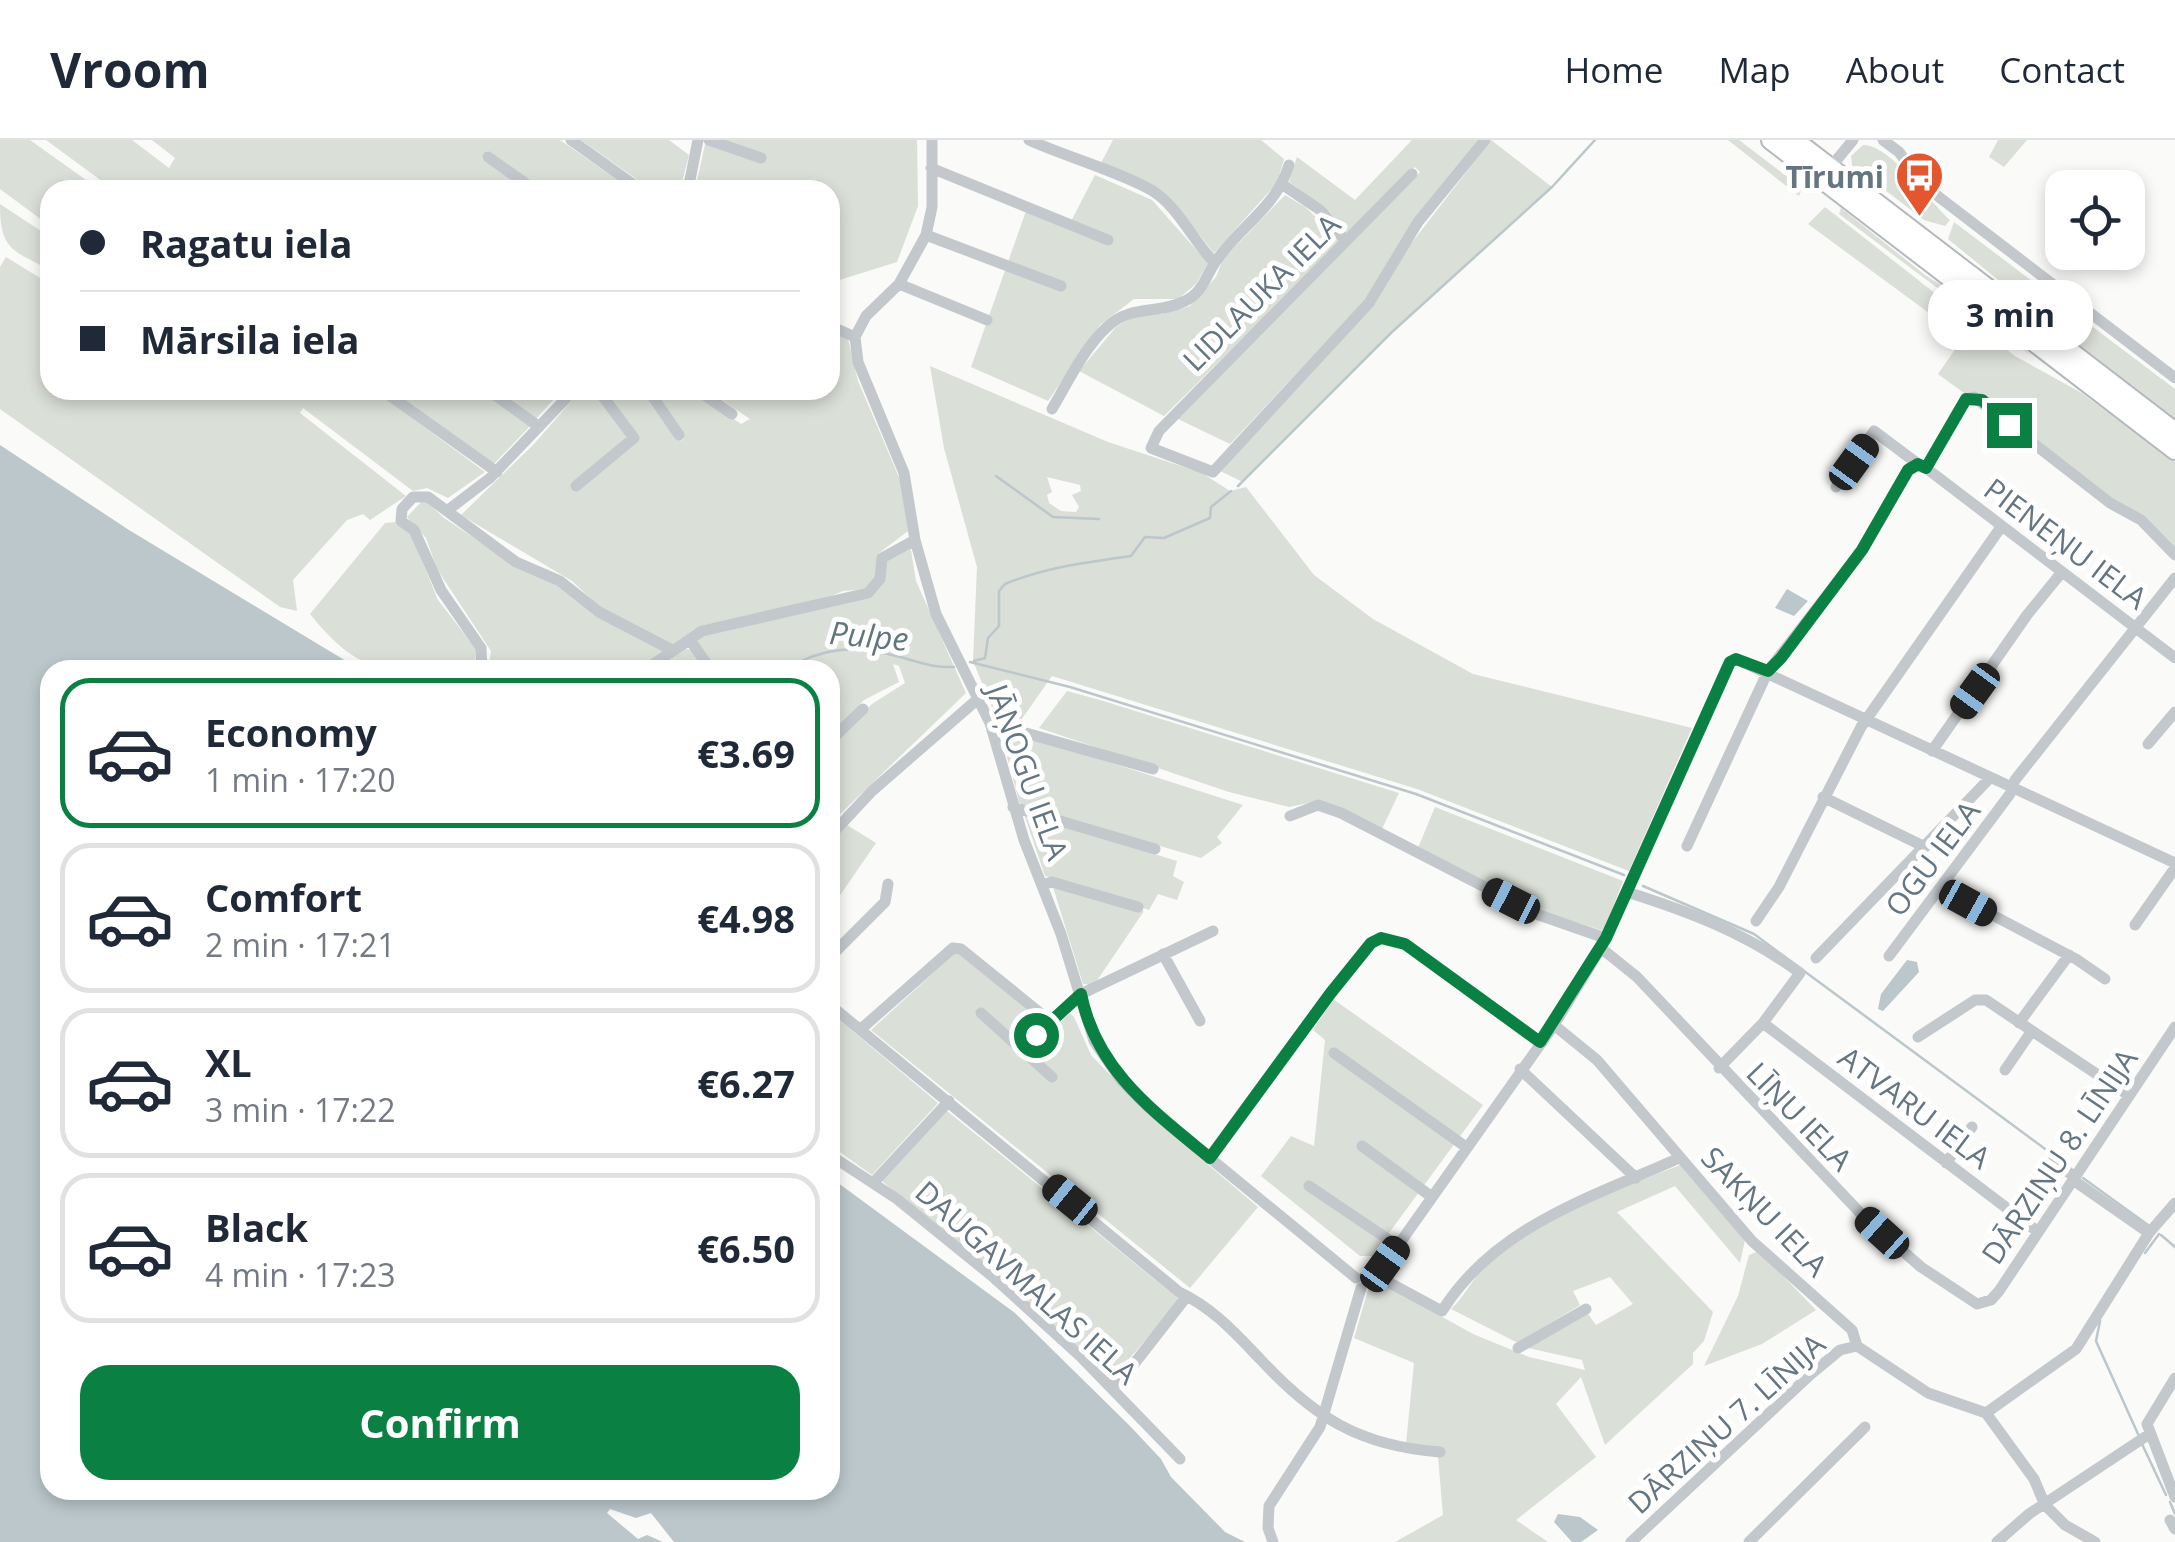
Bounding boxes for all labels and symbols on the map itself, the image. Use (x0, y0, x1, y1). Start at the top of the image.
bus stop icon: Tīrumi (1893, 150, 1945, 218)
place label: Tīrumi (1786, 156, 1884, 197)
street label: LIDLAUKA IELA (1173, 204, 1349, 380)
callout: 3 min (1926, 280, 2092, 350)
route end (1987, 403, 2032, 448)
car (1824, 429, 1884, 495)
street label: PIENEŅU IELA (1976, 468, 2156, 618)
water label: Pulpe (828, 610, 910, 660)
car (1945, 658, 2005, 724)
street label: JĀŅOGU IELA (976, 676, 1079, 866)
street label: OGU IELA (1875, 792, 1989, 924)
car (1477, 874, 1545, 928)
car (1934, 875, 2002, 931)
route start (1014, 1013, 1059, 1058)
street label: ATVARU IELA (1831, 1036, 1999, 1178)
street label: DĀRZIŅU 8. LĪNIJA (1972, 1040, 2146, 1272)
street label: LĪŅU IELA (1738, 1053, 1862, 1179)
street label: SAKŅU IELA (1693, 1137, 1837, 1285)
car (1037, 1169, 1103, 1231)
street label: DAUGAVMALAS IELA (907, 1171, 1147, 1393)
car (1850, 1202, 1914, 1264)
car (1355, 1231, 1415, 1297)
street label: DĀRZIŅU 7. LĪNIJA (1619, 1323, 1833, 1523)

